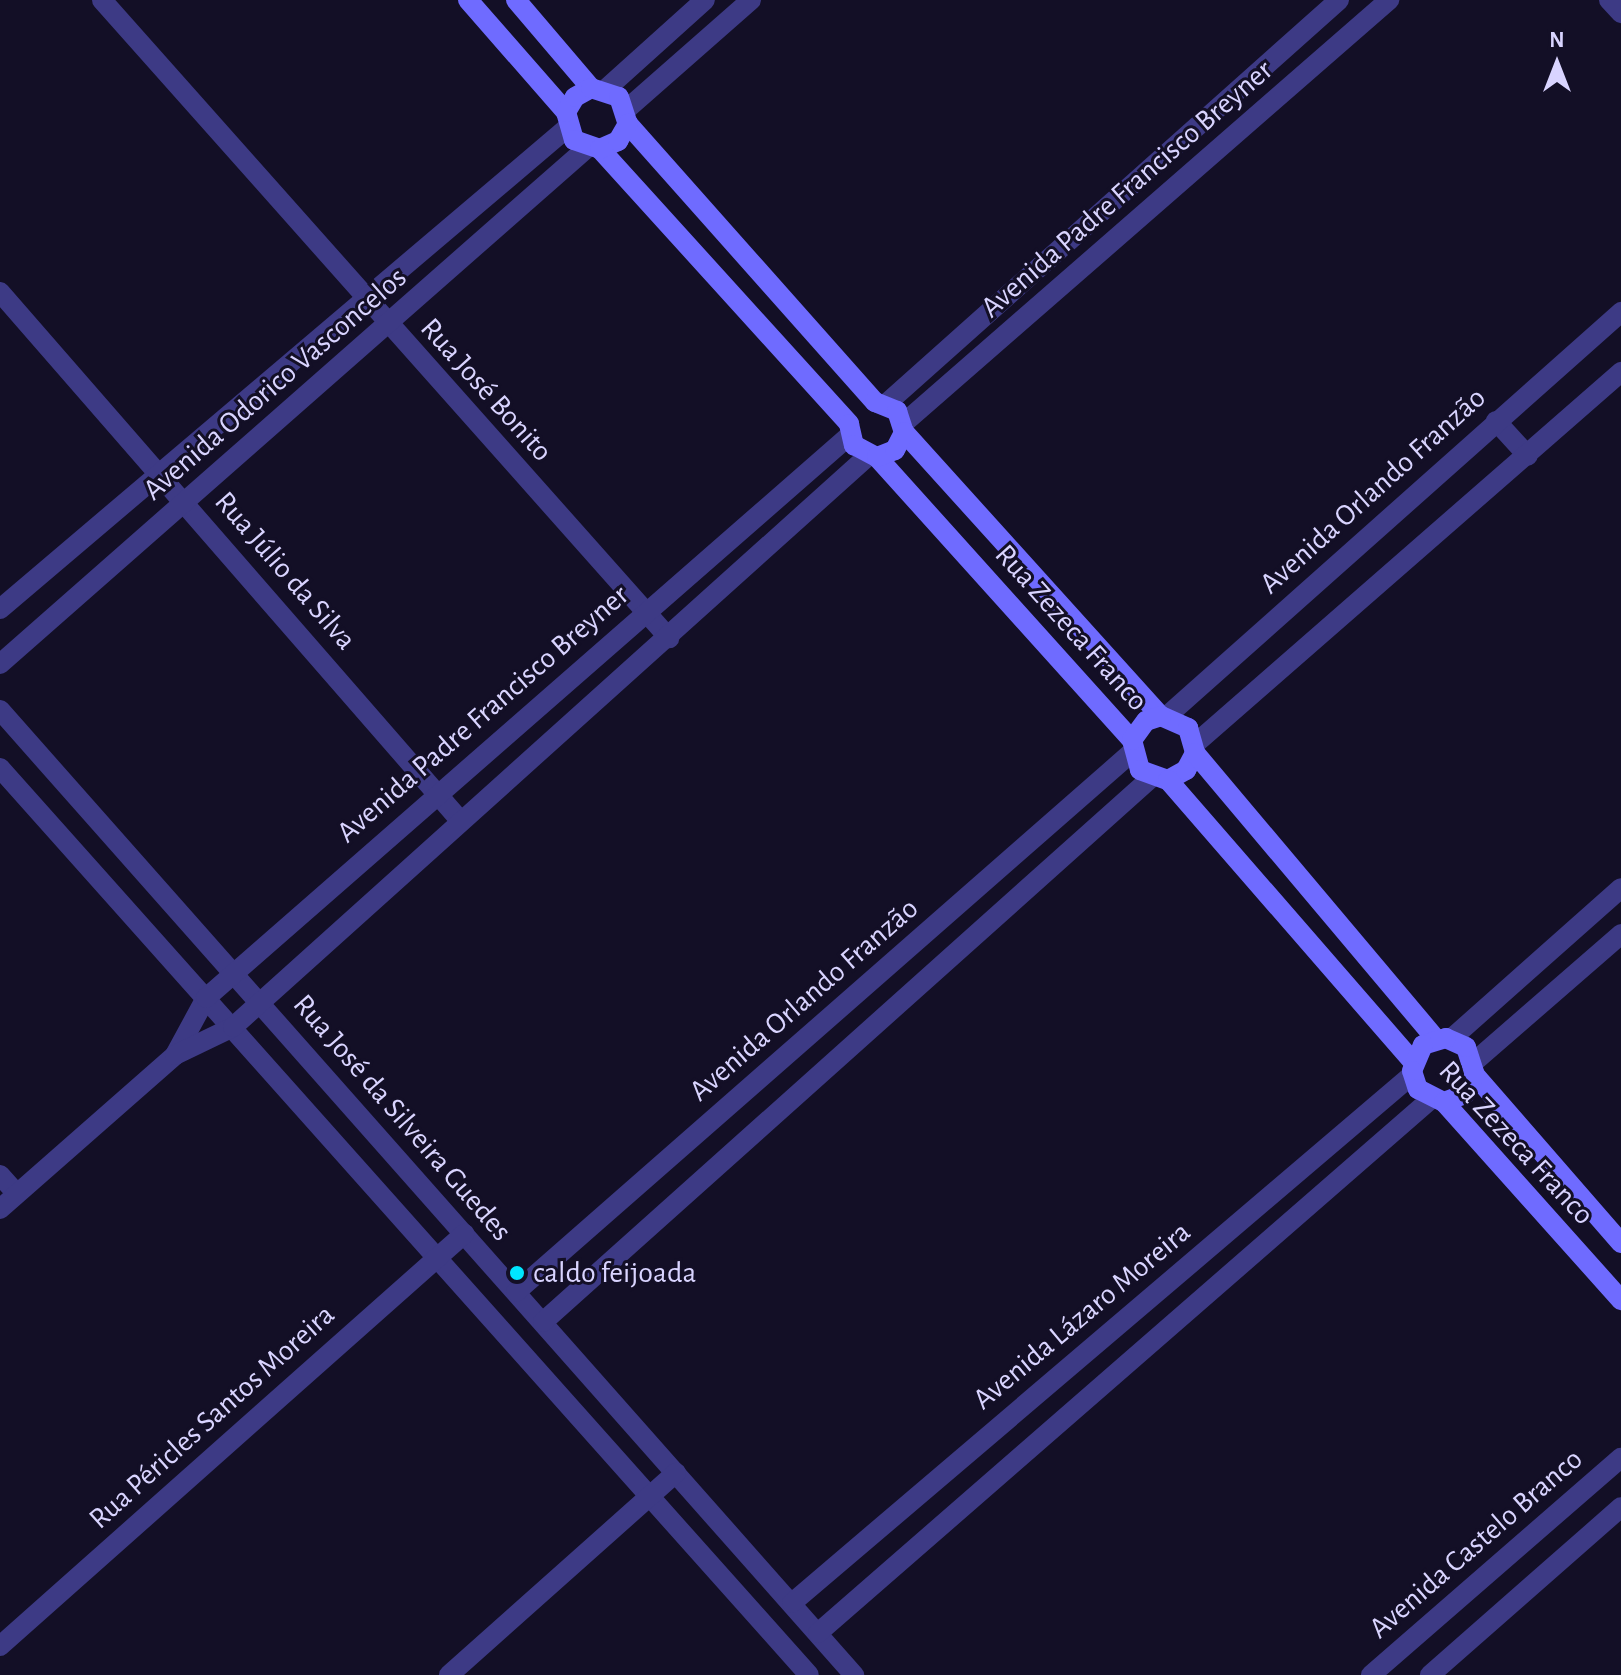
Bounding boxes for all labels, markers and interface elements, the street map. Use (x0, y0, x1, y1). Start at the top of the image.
north arrow (1517, 24, 1597, 104)
text: N (1549, 29, 1565, 51)
street label: Avenida Padre Francisco Breyner (974, 52, 1280, 326)
street label: Avenida Odorico Vasconcelos (136, 260, 414, 508)
street label: Rua José Bonito (412, 311, 560, 469)
street label: Avenida Orlando Franzão (1253, 380, 1493, 602)
street label: Rua Júlio da Silva (206, 484, 364, 658)
street label: Rua Zezeca Franco (987, 537, 1155, 719)
street label: Avenida Padre Francisco Breyner (330, 577, 636, 851)
street label: Avenida Orlando Franzão (682, 891, 926, 1109)
street label: Rua José da Silveira Guedes (285, 987, 519, 1249)
street label: Rua Zezeca Franco (1431, 1053, 1601, 1233)
street label: Avenida Lázaro Moreira (966, 1214, 1198, 1418)
place label: caldo feijoada (533, 1255, 696, 1291)
marker: caldo feijoada (508, 1264, 526, 1282)
street label: Rua Péricles Santos Moreira (82, 1297, 342, 1537)
street label: Avenida Castelo Branco (1362, 1441, 1590, 1647)

